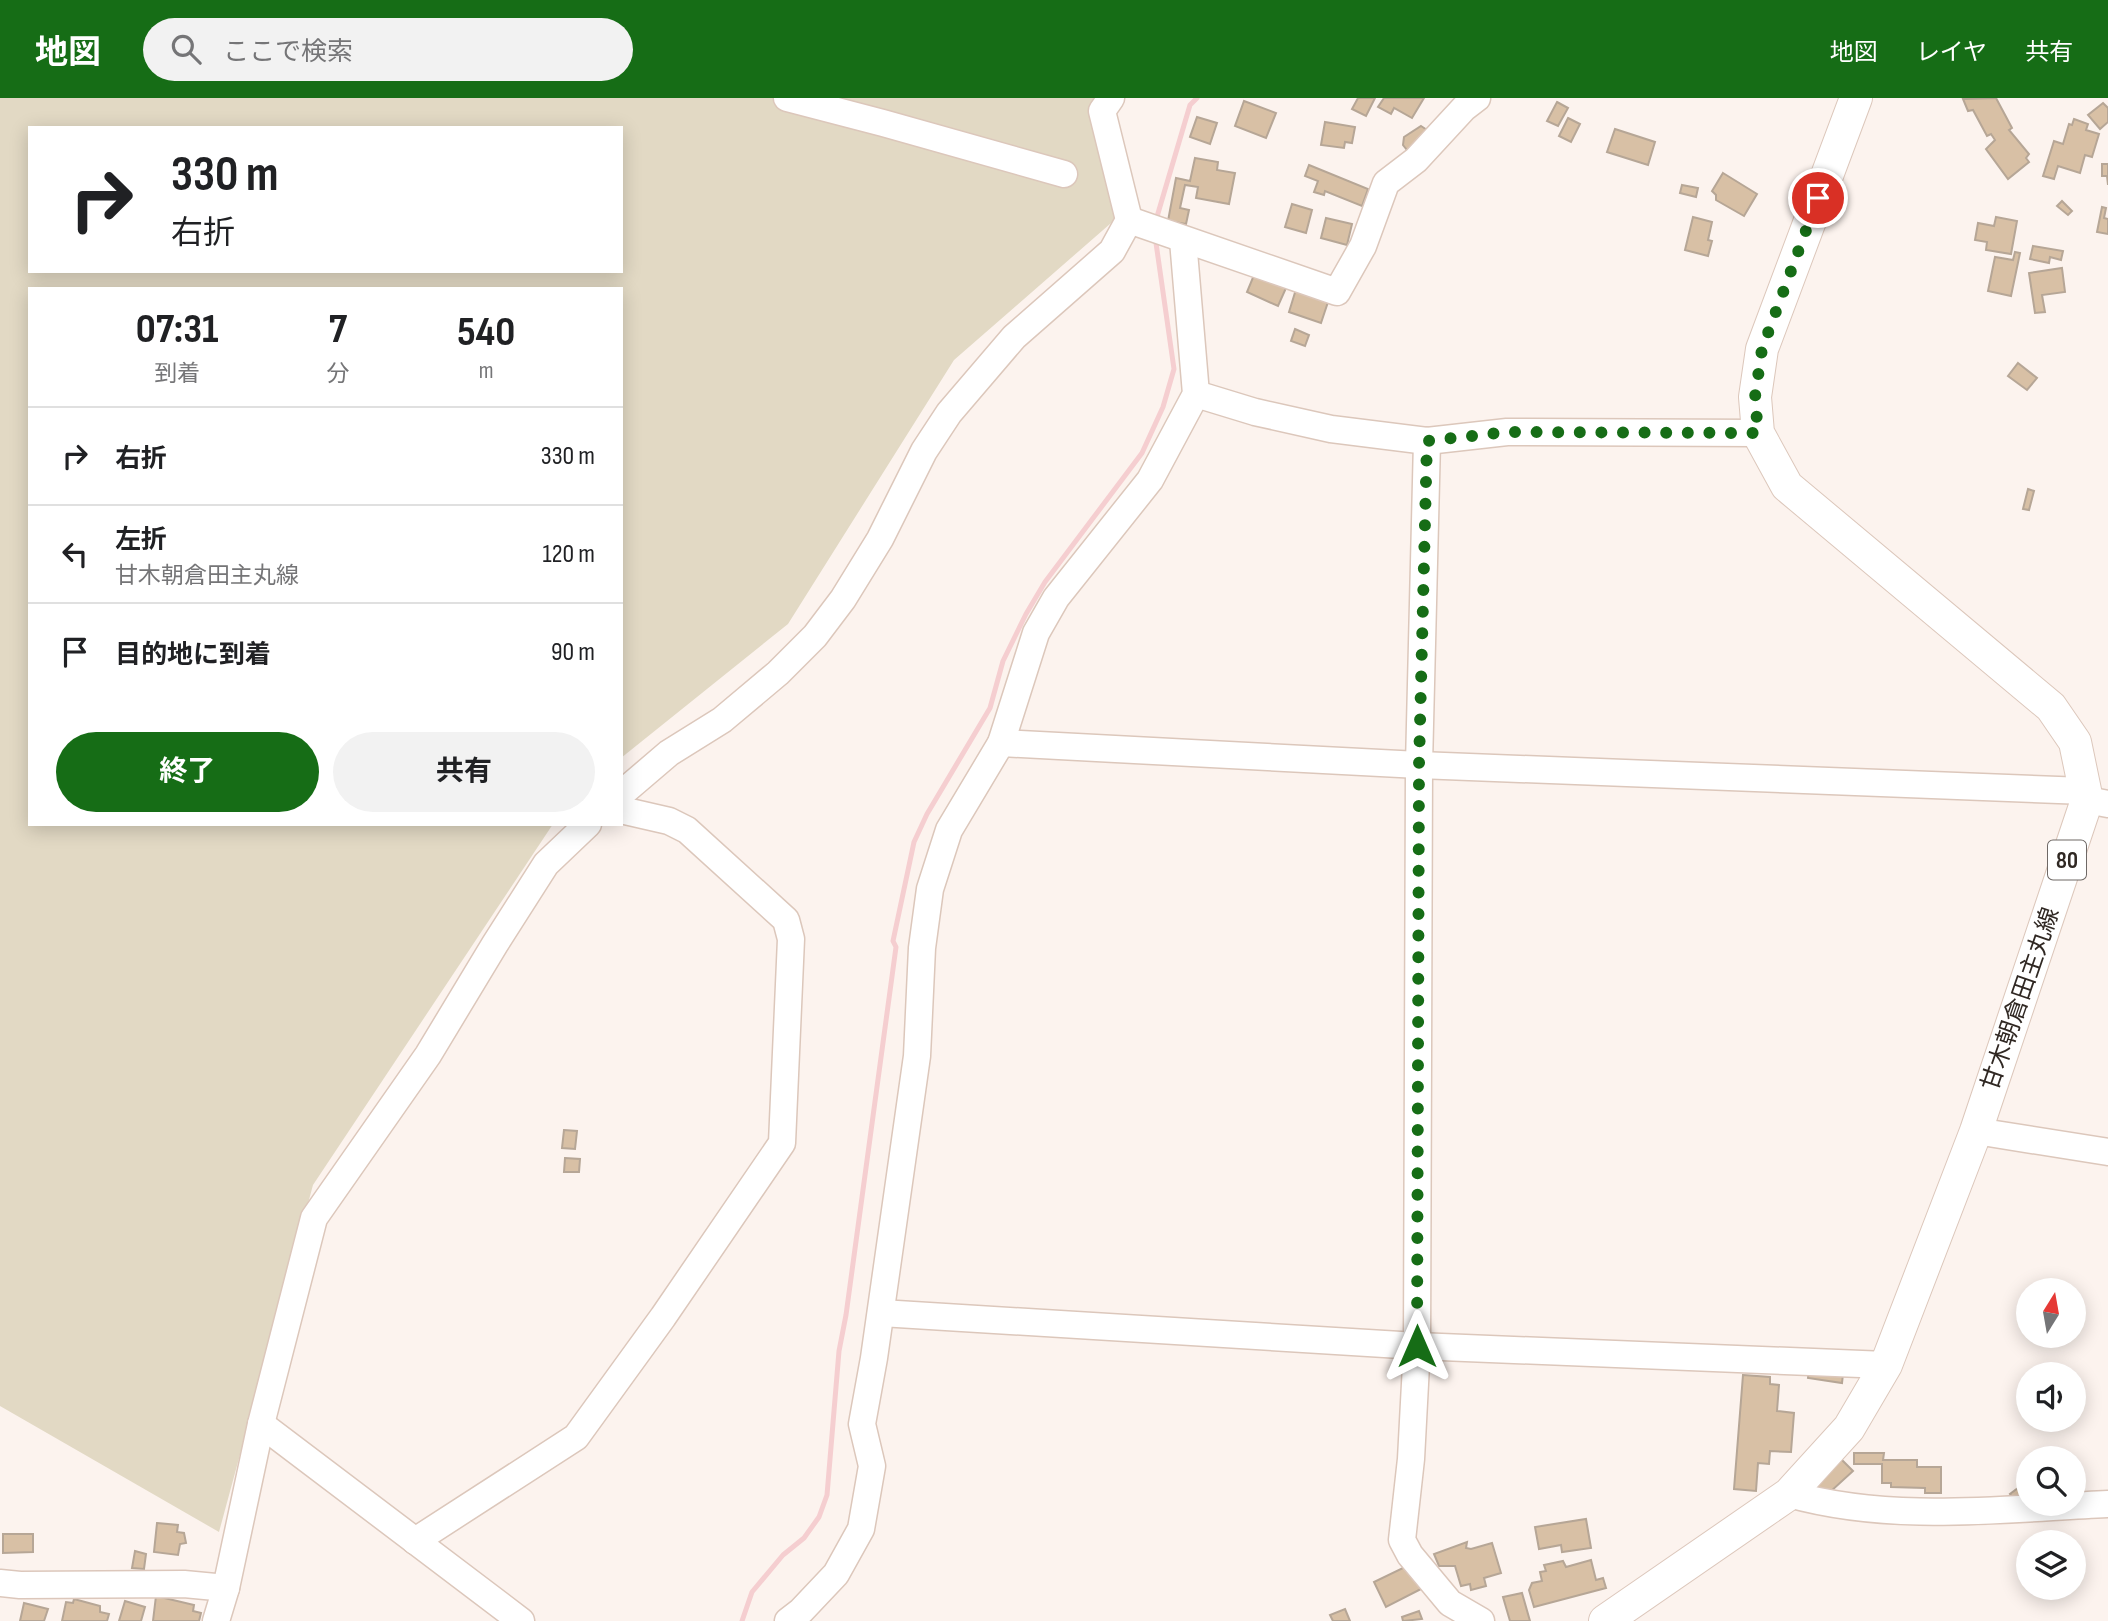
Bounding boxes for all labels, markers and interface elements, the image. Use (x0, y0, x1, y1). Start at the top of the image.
search box (143, 18, 633, 81)
icon: search (167, 30, 205, 68)
text: 地図 (35, 33, 101, 73)
text: ここで検索 (223, 37, 353, 68)
text: 地図 (1830, 38, 1878, 67)
text: レイヤ (1916, 38, 1987, 67)
text: 共有 (2025, 38, 2073, 67)
text: 330 m (171, 146, 278, 205)
icon: right (56, 154, 147, 245)
pin (1788, 168, 1848, 228)
icon: arrive (1799, 179, 1837, 217)
text: 右折 (171, 214, 235, 253)
text: 07:31 (136, 304, 219, 355)
text: 7 (329, 304, 347, 355)
text: 540 (457, 307, 515, 358)
text: m (479, 357, 494, 385)
text: 到着 (154, 360, 200, 388)
text: 分 (326, 360, 349, 388)
icon: right (56, 437, 94, 475)
text: 330 m (541, 441, 595, 472)
text: 右折 (115, 444, 167, 475)
text: 左折 (115, 525, 167, 556)
icon: left (56, 535, 94, 573)
text: 120 m (542, 539, 595, 570)
text: 甘木朝倉田主丸線 (115, 562, 299, 590)
icon: arrive (56, 633, 94, 671)
text: 90 m (551, 637, 595, 668)
text: 目的地に到着 (115, 640, 271, 671)
button: 終了 (56, 732, 319, 812)
button: 共有 (333, 732, 595, 812)
road number: 80 (2048, 840, 2086, 880)
street label: 甘木朝倉田主丸線 (1976, 904, 2065, 1095)
north arrow (2016, 1278, 2086, 1348)
map controls (2016, 1278, 2086, 1600)
position arrow (1380, 1309, 1454, 1383)
button: sound (2016, 1362, 2086, 1432)
button: search (2016, 1446, 2086, 1516)
button: layers (2016, 1530, 2086, 1600)

